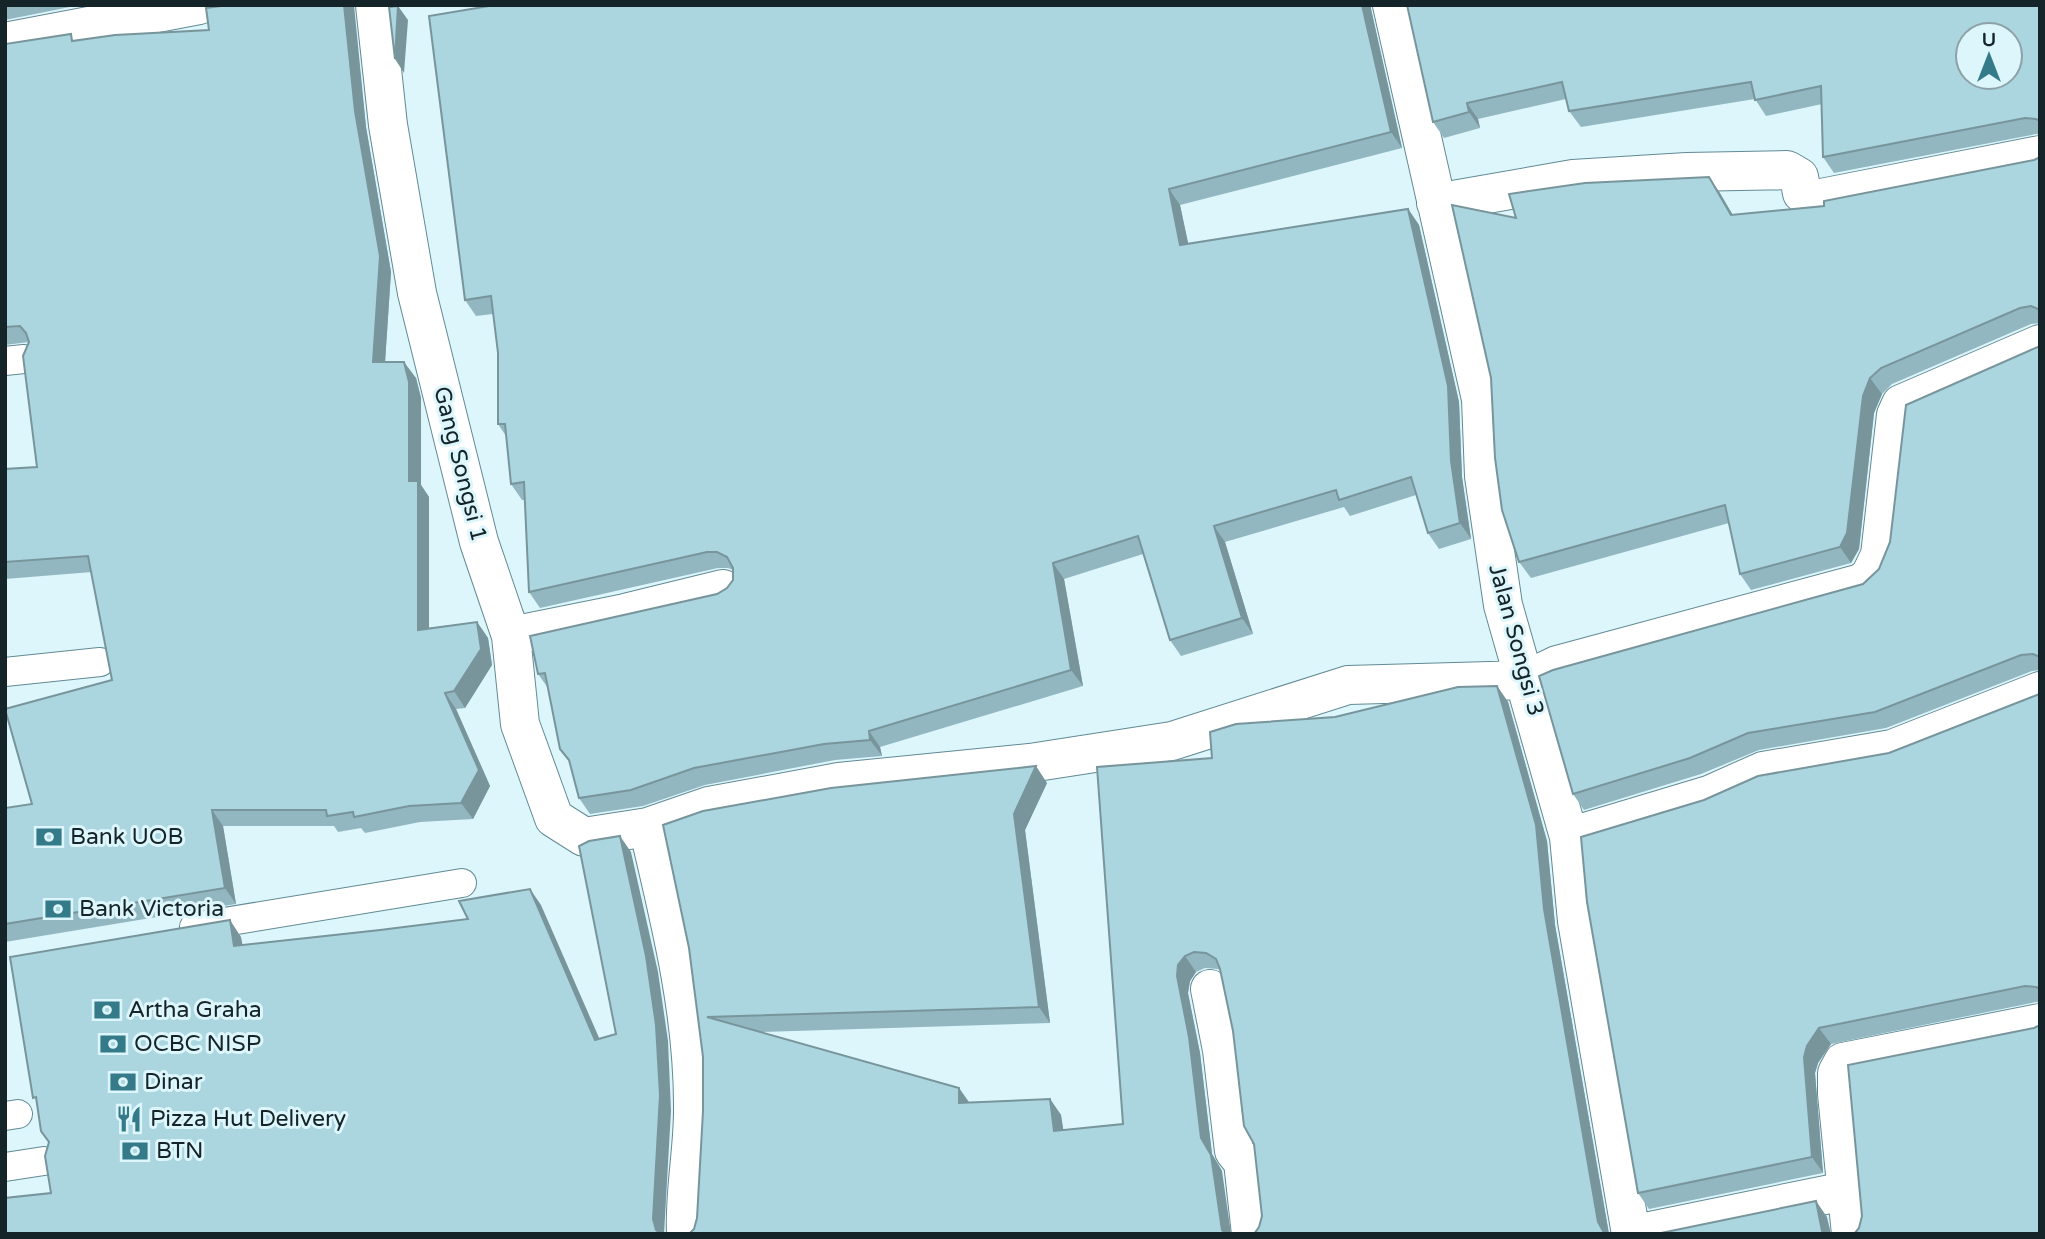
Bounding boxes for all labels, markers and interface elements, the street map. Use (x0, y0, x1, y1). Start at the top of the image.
north arrow (1954, 21, 2024, 91)
text: U (1982, 29, 1996, 51)
street label: Gang Songsi 1 (427, 384, 493, 544)
street label: Jalan Songsi 3 (1482, 561, 1550, 719)
bank icon: Bank UOB (34, 822, 64, 852)
place label: Bank UOB (70, 823, 183, 851)
bank icon: Bank Victoria (43, 894, 73, 924)
place label: Bank Victoria (79, 895, 224, 923)
bank icon: Artha Graha (92, 995, 122, 1025)
place label: Artha Graha (128, 996, 262, 1024)
bank icon: OCBC NISP (98, 1029, 128, 1059)
place label: OCBC NISP (134, 1030, 261, 1058)
bank icon: Dinar (108, 1067, 138, 1097)
place label: Dinar (144, 1068, 203, 1096)
restaurant icon: Pizza Hut Delivery (114, 1104, 144, 1134)
place label: Pizza Hut Delivery (150, 1105, 346, 1133)
bank icon: BTN (120, 1136, 150, 1166)
place label: BTN (156, 1137, 203, 1165)

